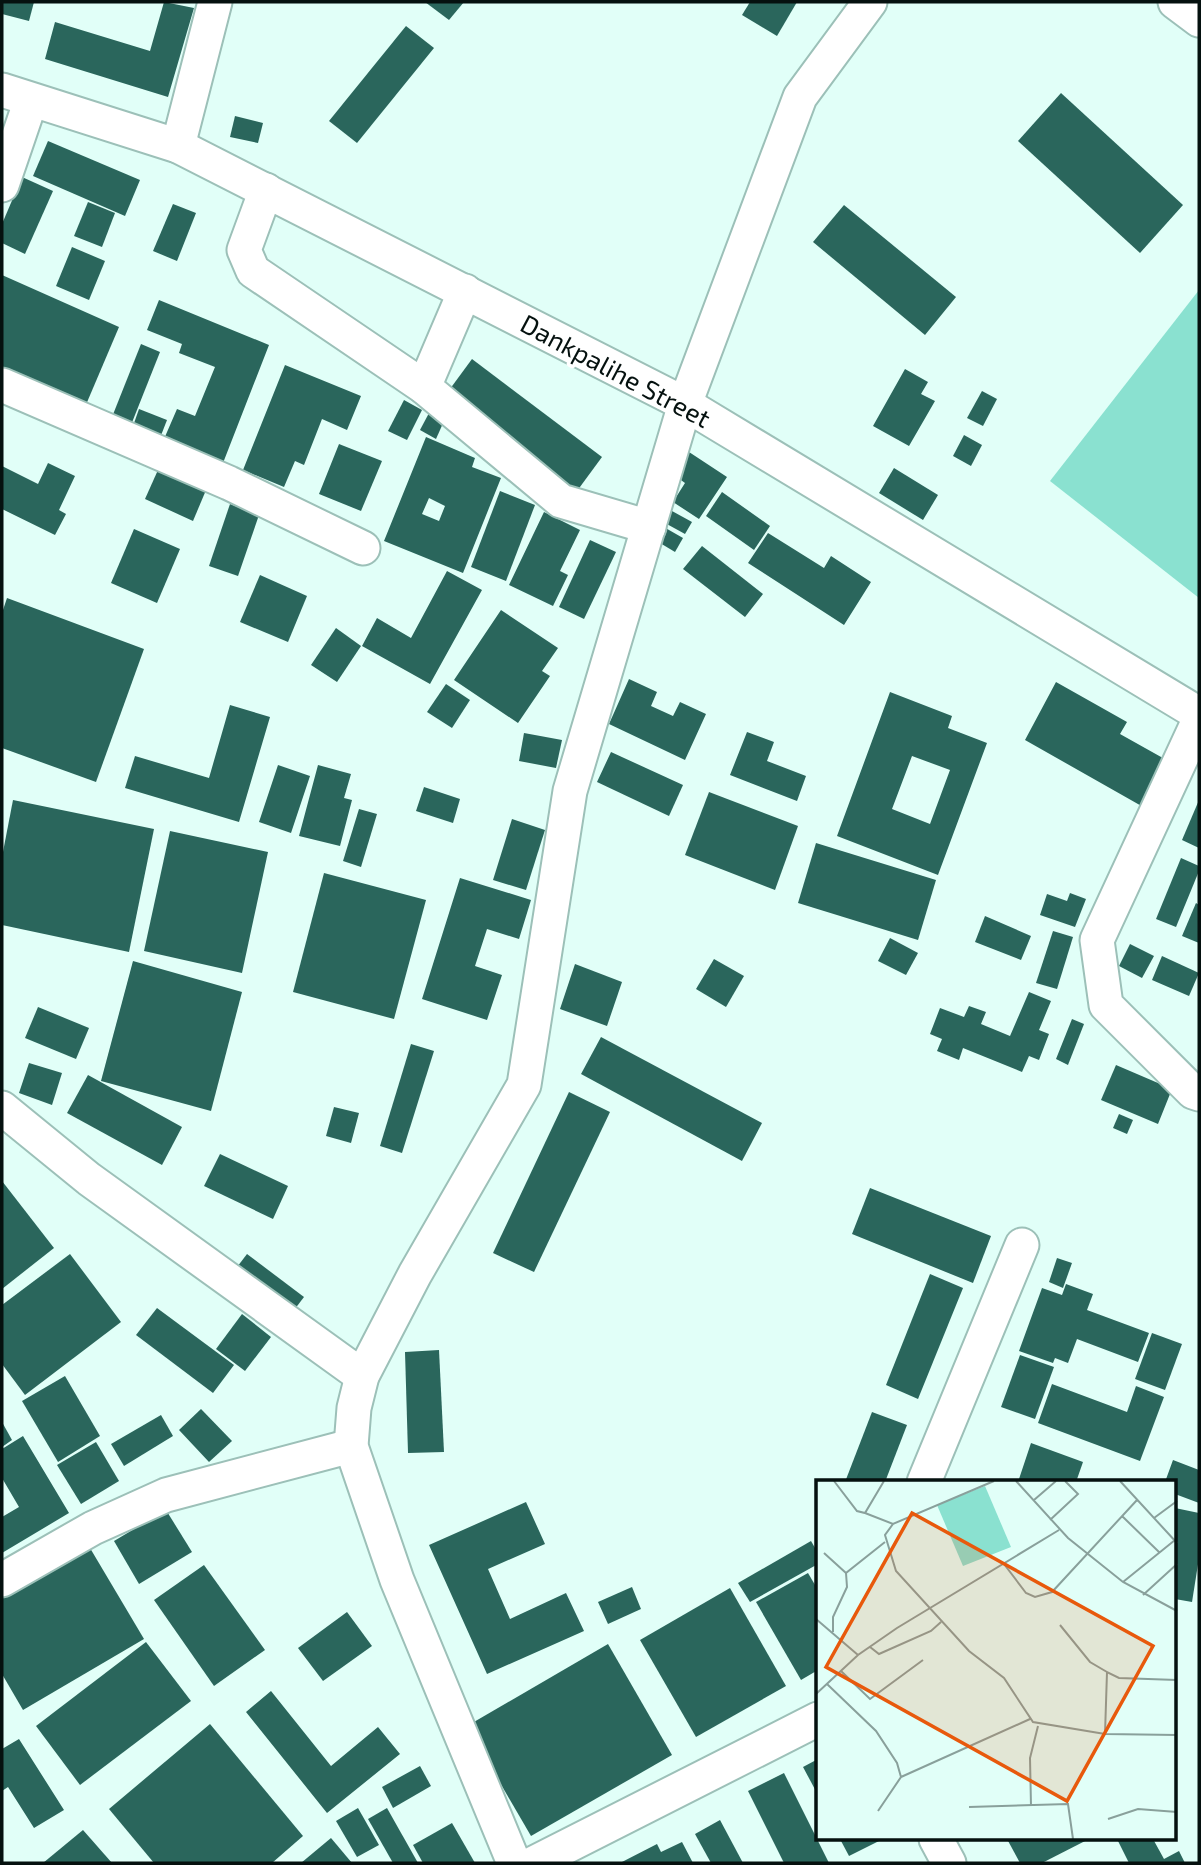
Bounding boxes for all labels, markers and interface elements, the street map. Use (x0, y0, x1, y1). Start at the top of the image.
street label: Dankpalihe Street (516, 307, 716, 433)
inset map (816, 1480, 1176, 1840)

